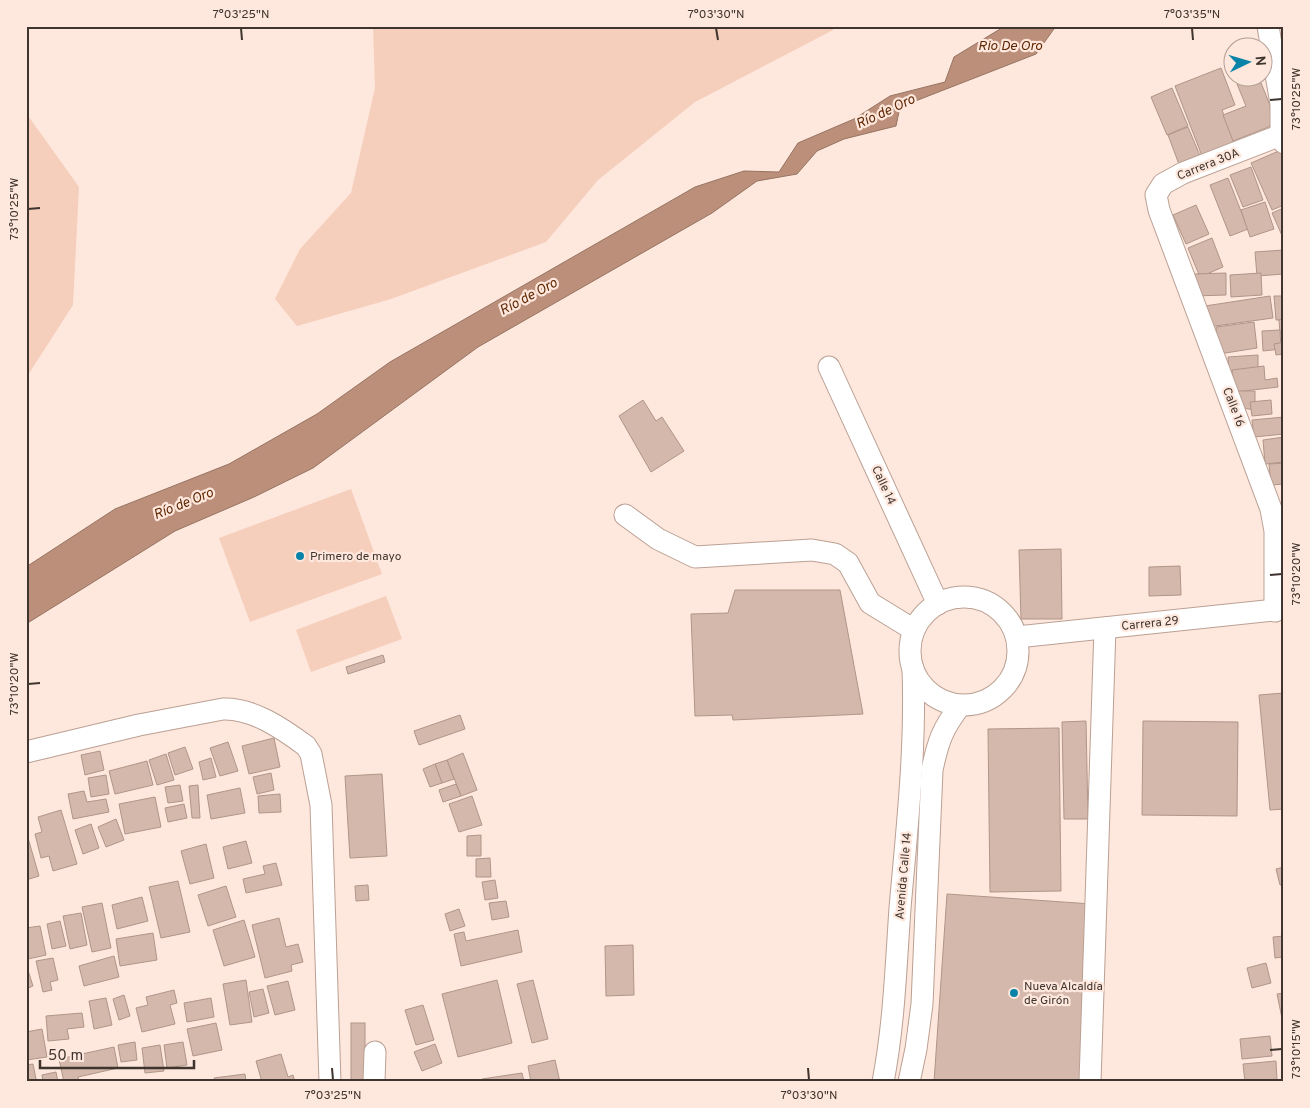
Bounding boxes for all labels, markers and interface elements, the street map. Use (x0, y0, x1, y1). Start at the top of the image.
text: 7°03'25"N (213, 7, 269, 23)
text: 7°03'30"N (688, 7, 744, 23)
text: 7°03'35"N (1164, 7, 1220, 23)
water label: Rio De Oro (978, 38, 1043, 55)
north arrow (1222, 38, 1272, 88)
text: N (1251, 55, 1268, 67)
text: 73°10'25"W (1289, 68, 1305, 130)
water label: Río de Oro (853, 91, 918, 133)
street label: Carrera 30A (1175, 145, 1242, 185)
text: 73°10'25"W (7, 178, 23, 240)
water label: Río de Oro (497, 275, 561, 320)
street label: Calle 16 (1218, 385, 1248, 429)
street label: Calle 14 (867, 463, 899, 508)
water label: Río de Oro (151, 484, 216, 524)
text: 73°10'20"W (1289, 543, 1305, 605)
place label: Primero de mayo (310, 549, 402, 565)
marker: Primero de mayo (294, 550, 306, 562)
street label: Carrera 29 (1120, 613, 1180, 635)
text: 73°10'20"W (7, 653, 23, 715)
street label: Avenida Calle 14 (892, 832, 916, 920)
place label: Nueva Alcaldía de Girón (1024, 979, 1103, 1009)
marker: Nueva Alcaldía de Girón (1008, 987, 1020, 999)
text: 73°10'15"W (1289, 1019, 1305, 1079)
scale bar (40, 1038, 194, 1070)
text: 50 m (48, 1047, 83, 1066)
text: 7°03'25"N (305, 1088, 361, 1104)
text: 7°03'30"N (781, 1088, 837, 1104)

